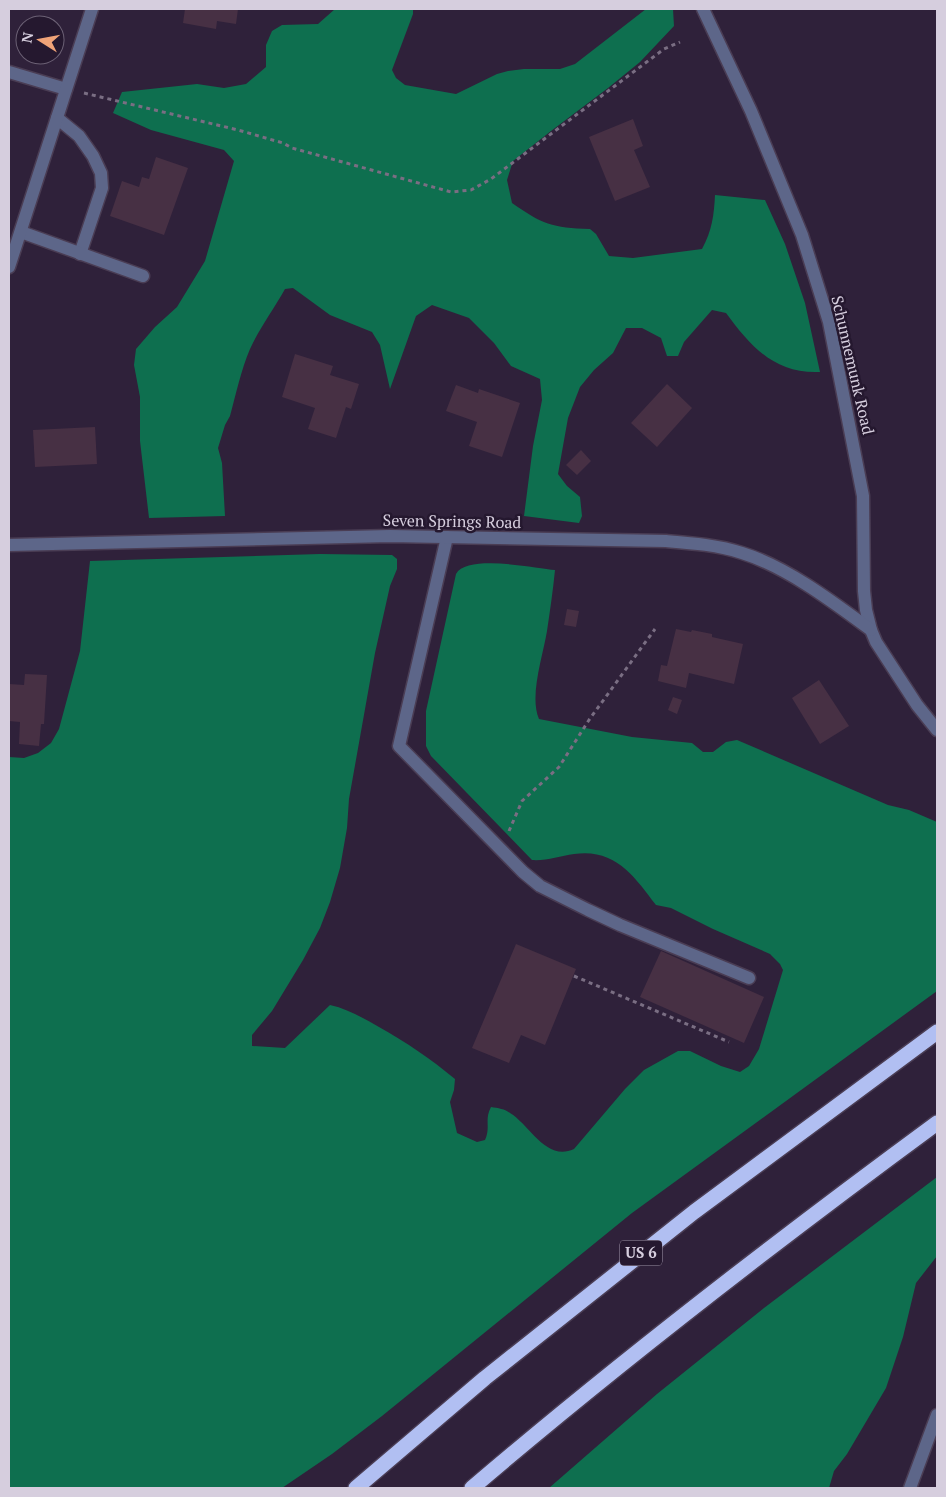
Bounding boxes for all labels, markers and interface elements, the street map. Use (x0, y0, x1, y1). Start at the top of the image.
north arrow (15, 15, 65, 65)
text: N (16, 30, 37, 44)
street label: Schunnemunk Road (826, 293, 880, 437)
street label: Seven Springs Road (383, 509, 522, 533)
road number: US 6 (620, 1240, 662, 1266)

